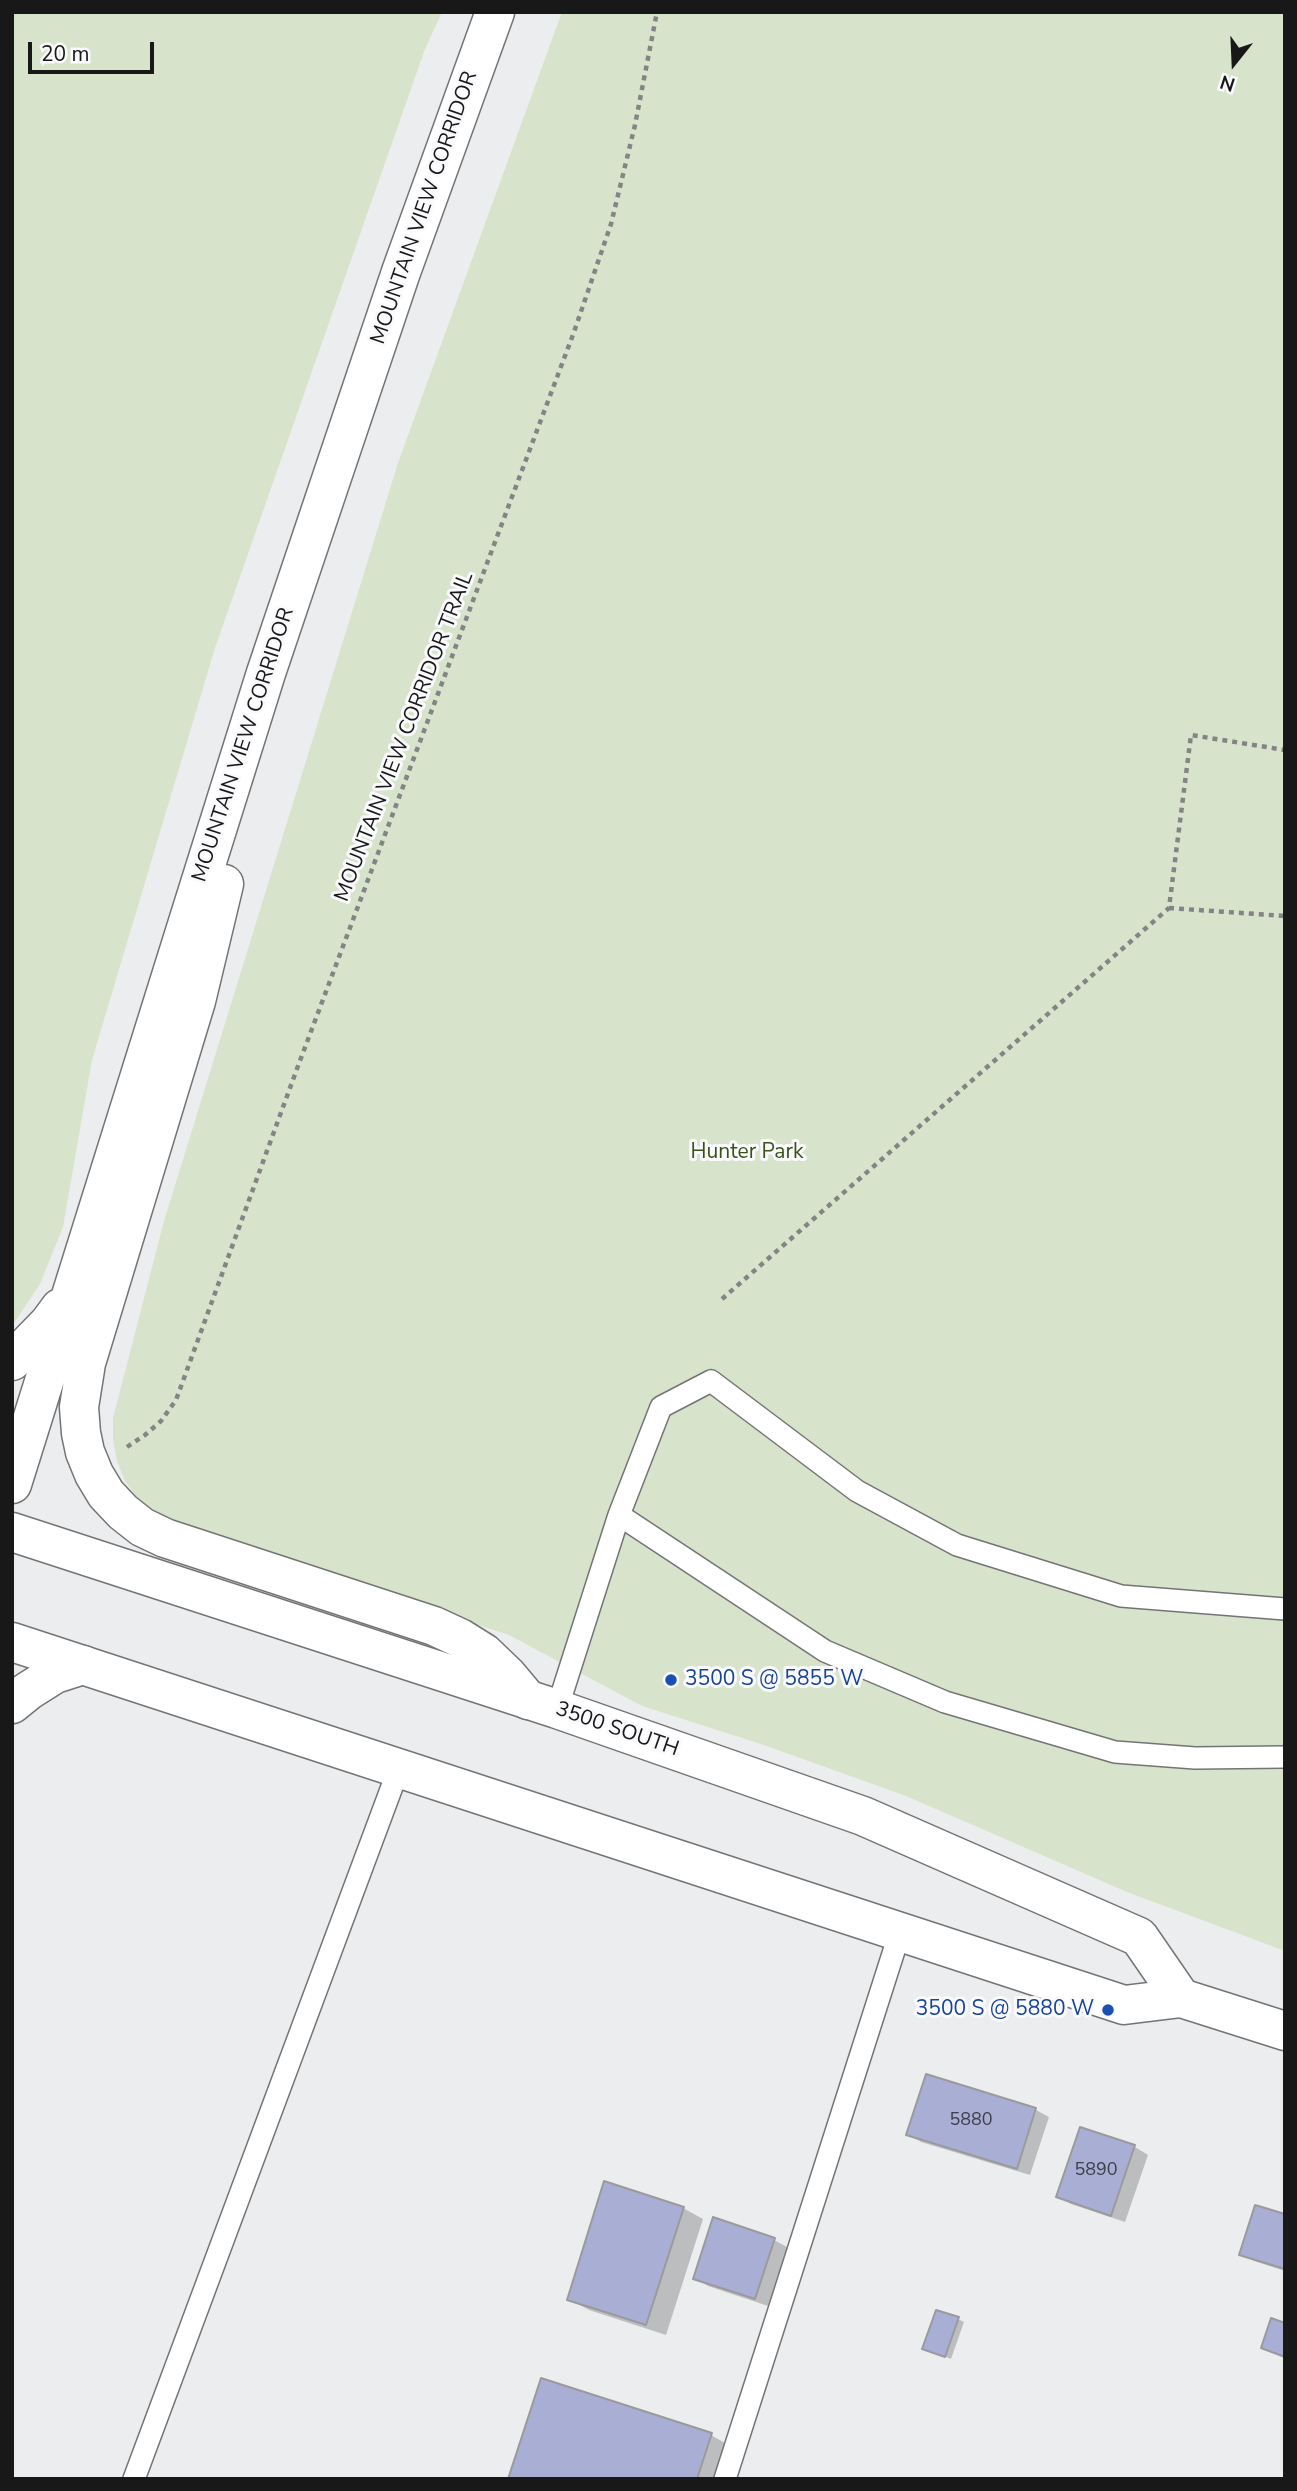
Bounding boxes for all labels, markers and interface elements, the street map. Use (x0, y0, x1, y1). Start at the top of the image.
scale bar (32, 28, 158, 72)
north arrow (1199, 28, 1269, 98)
text: 20 m (41, 40, 90, 68)
street label: MOUNTAIN VIEW CORRIDOR (366, 68, 484, 348)
text: N (1217, 68, 1238, 98)
street label: MOUNTAIN VIEW CORRIDOR TRAIL (330, 569, 480, 905)
street label: MOUNTAIN VIEW CORRIDOR (188, 605, 300, 885)
park label: Hunter Park (691, 1140, 803, 1166)
place label: 3500 S @ 5855 W (685, 1667, 863, 1693)
marker: 3500 S @ 5855 W (663, 1672, 679, 1688)
street label: 3500 SOUTH (552, 1697, 682, 1763)
place label: 3500 S @ 5880 W (916, 1997, 1094, 2023)
marker: 3500 S @ 5880 W (1100, 2002, 1116, 2018)
house number: 5880 (949, 2110, 993, 2132)
house number: 5890 (1074, 2160, 1118, 2182)

